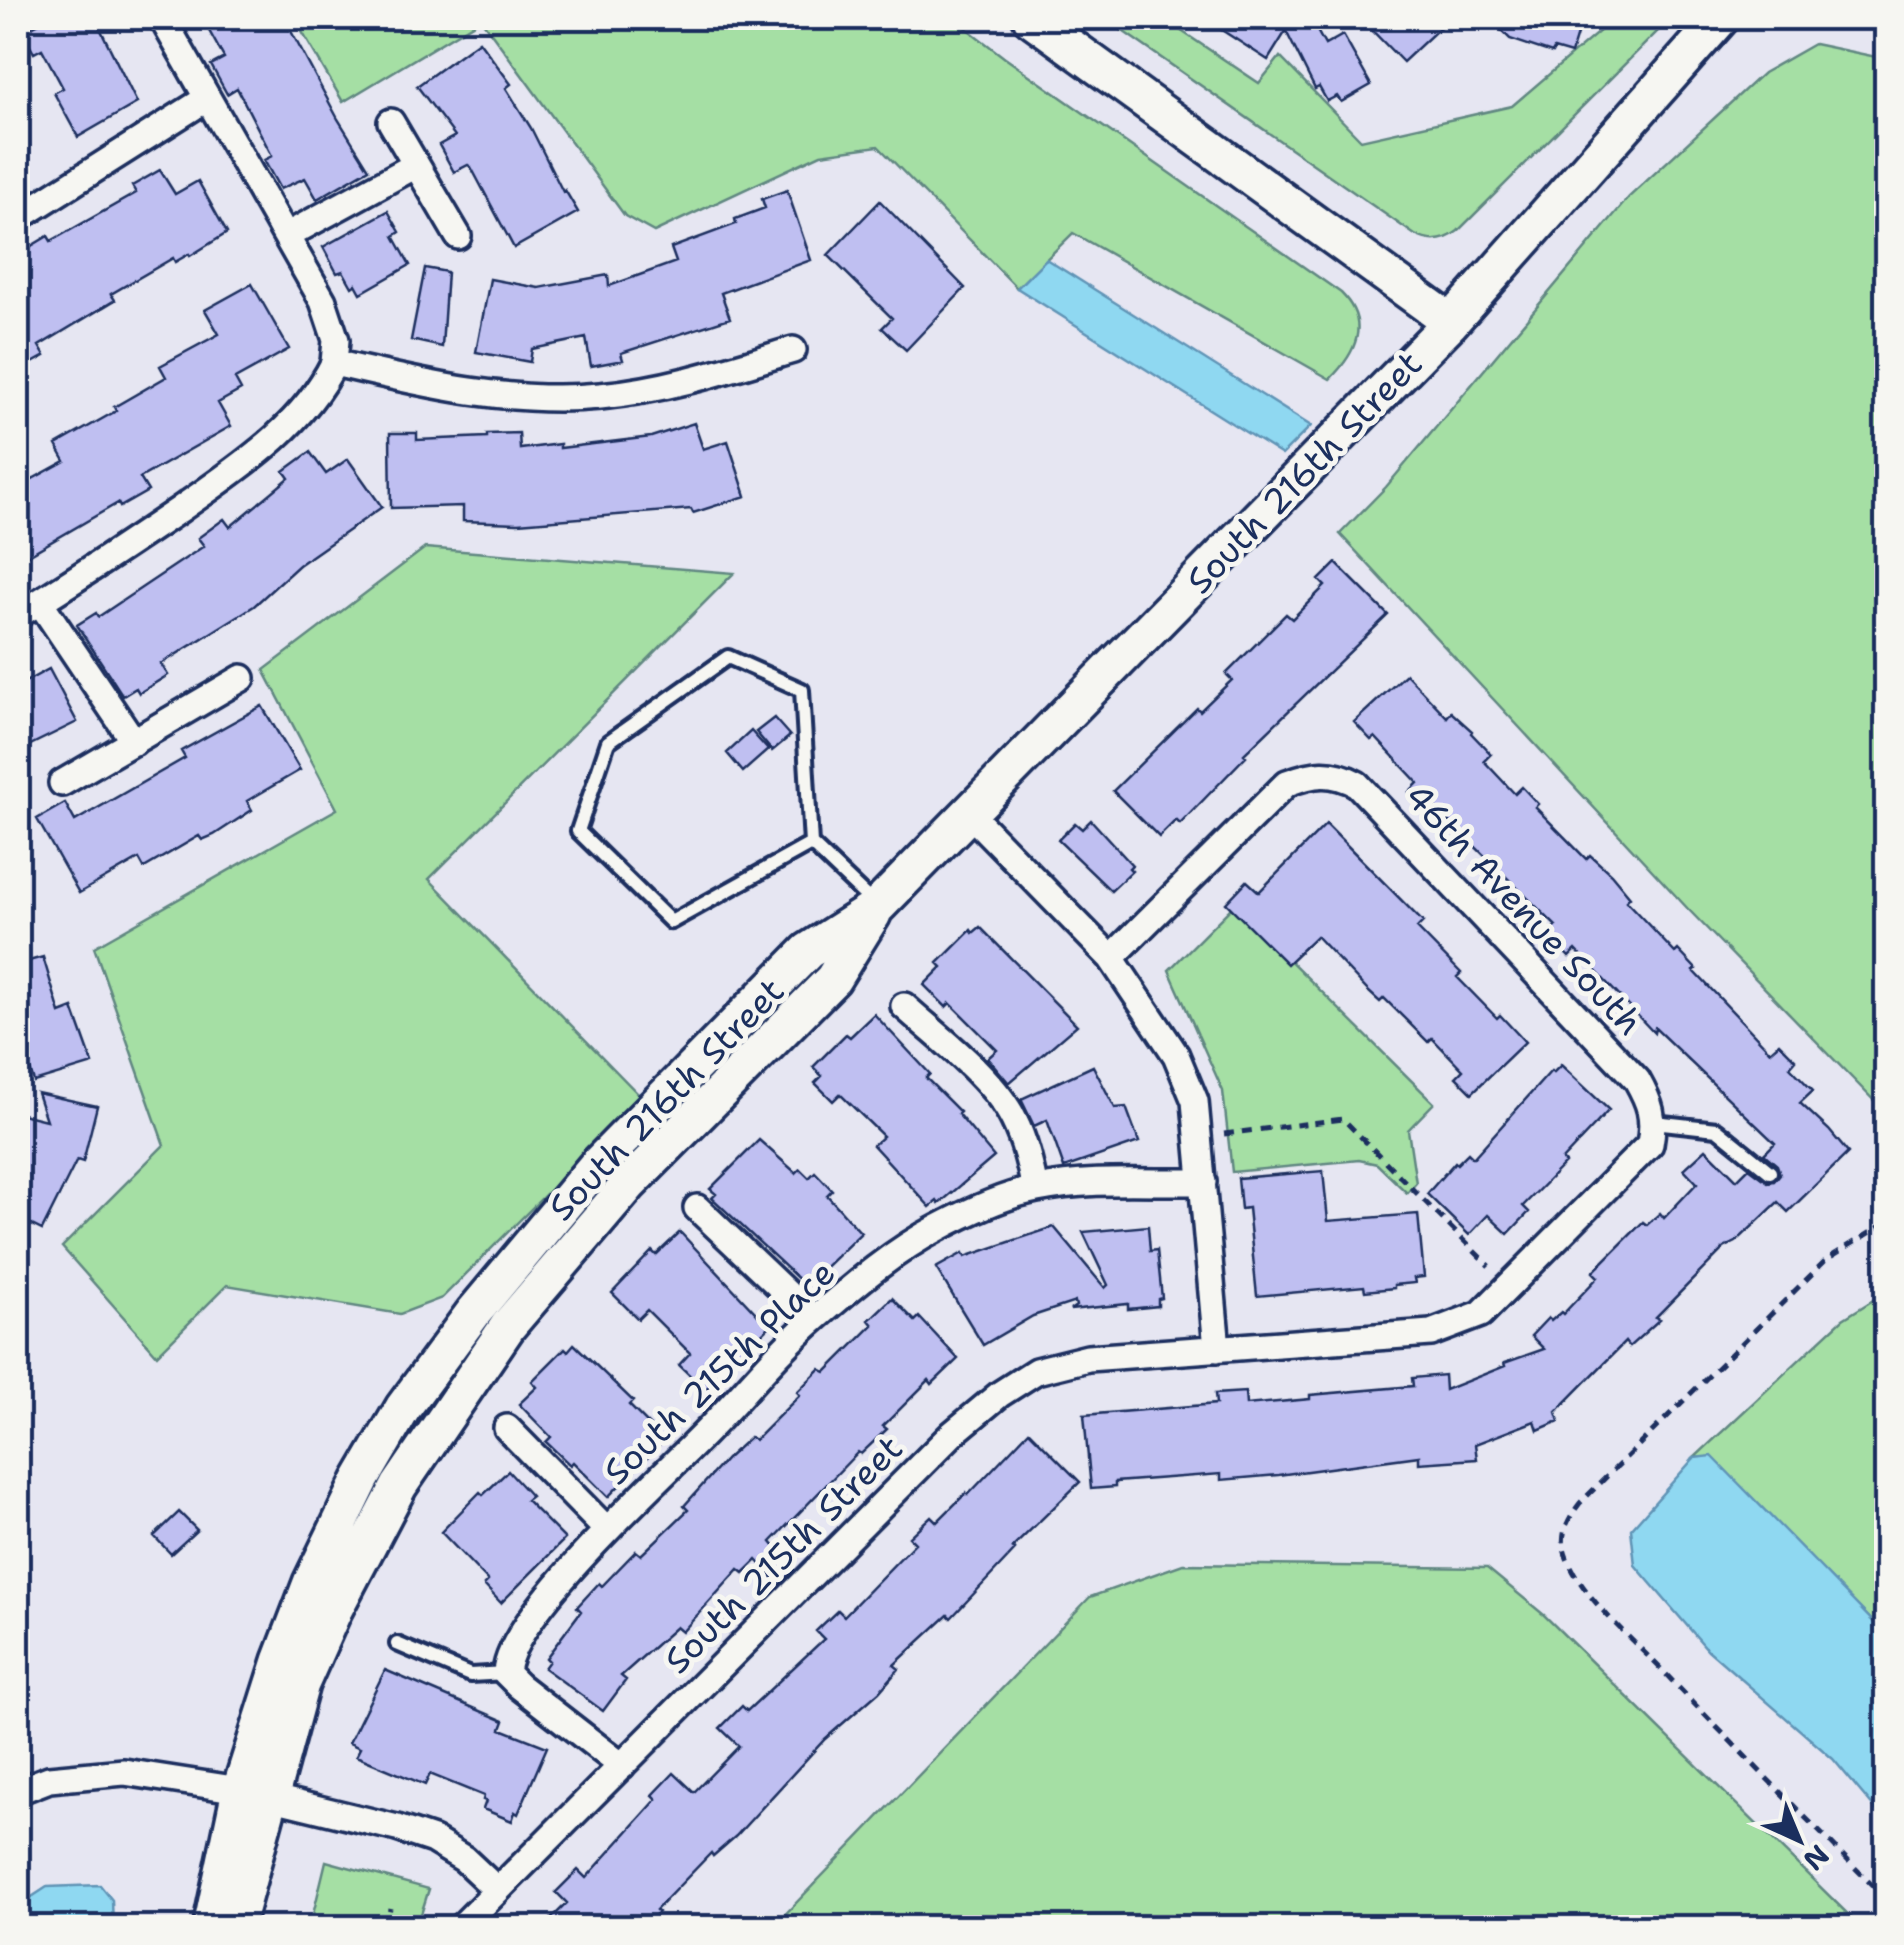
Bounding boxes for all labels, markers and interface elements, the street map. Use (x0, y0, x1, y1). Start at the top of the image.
street label: South 216th Street (1176, 340, 1432, 604)
street label: 46th Avenue South (1395, 773, 1653, 1045)
street label: South 216th Street (538, 967, 794, 1231)
street label: South 215th Place (593, 1249, 845, 1495)
street label: South 215th Street (654, 1425, 912, 1683)
north arrow (1749, 1790, 1849, 1890)
text: N (1795, 1837, 1838, 1879)

